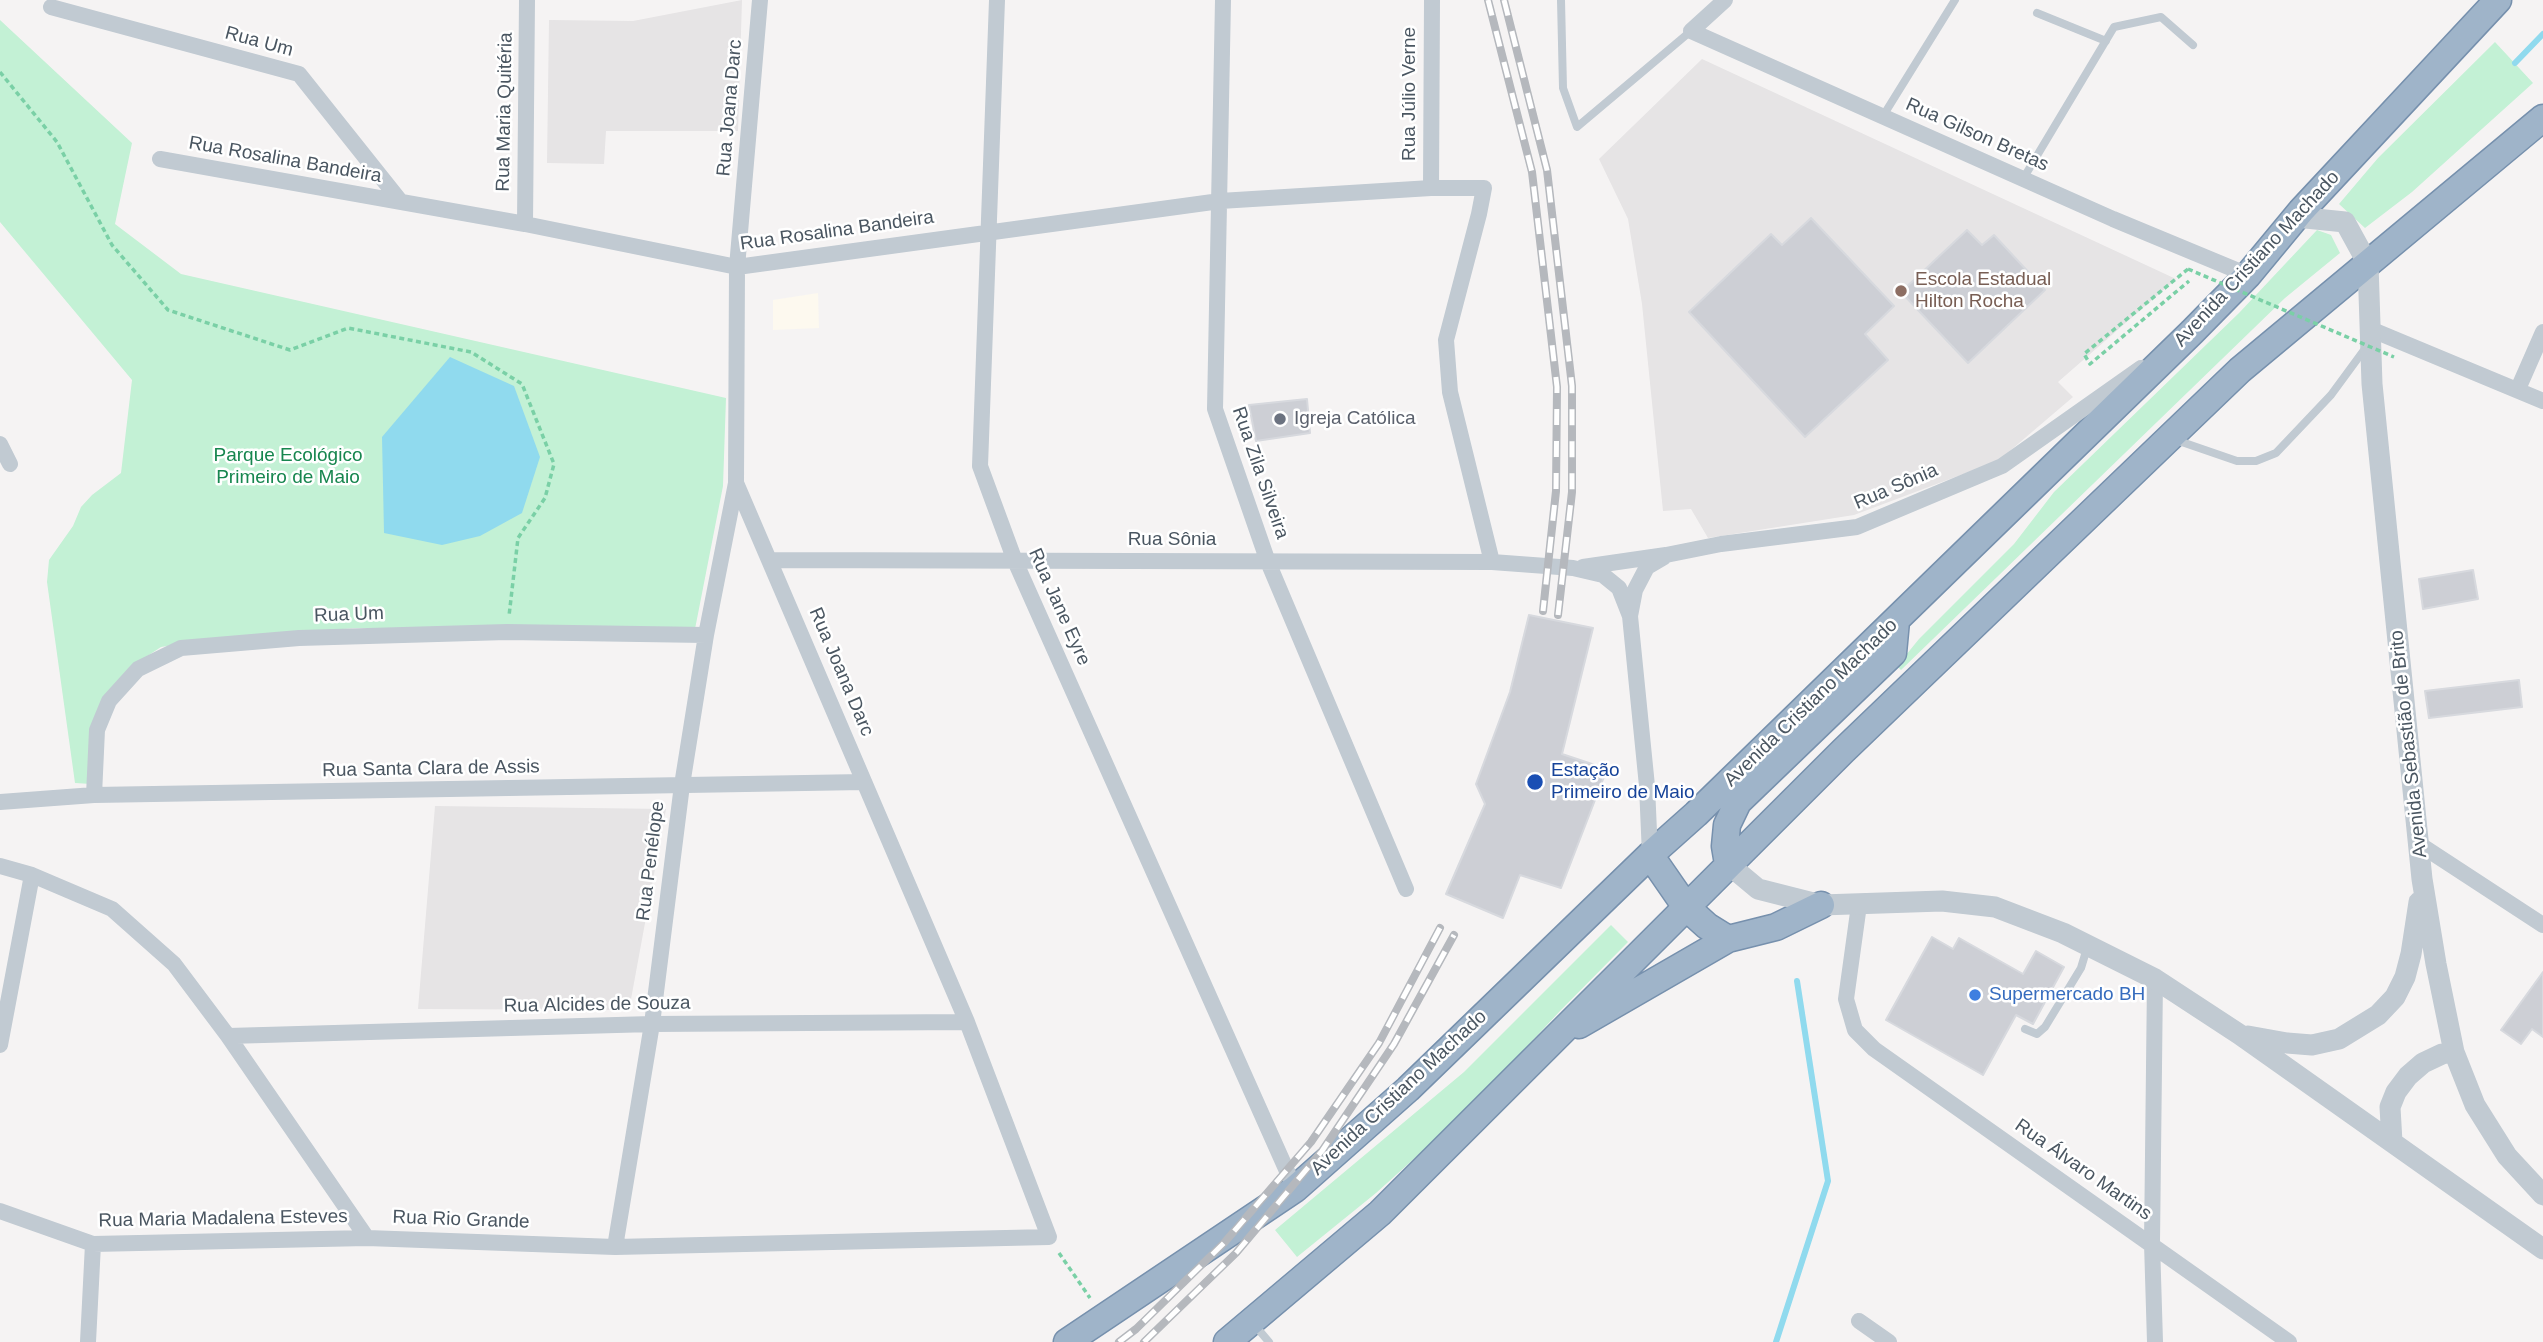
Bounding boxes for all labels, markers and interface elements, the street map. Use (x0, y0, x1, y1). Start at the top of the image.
street label: Rua Um (222, 22, 296, 62)
street label: Rua Júlio Verne (1399, 27, 1421, 161)
street label: Rua Maria Quitéria (492, 32, 518, 192)
street label: Rua Joana Darc (713, 39, 747, 177)
street label: Rua Gilson Bretas (1902, 93, 2052, 177)
street label: Rua Rosalina Bandeira (187, 132, 383, 188)
street label: Avenida Cristiano Machado (2170, 166, 2344, 352)
street label: Rua Rosalina Bandeira (739, 206, 935, 256)
place label: Escola Estadual Hilton Rocha (1915, 269, 2051, 313)
marker: Escola Estadual Hilton Rocha (1893, 283, 1909, 299)
street label: Rua Zila Silveira (1227, 404, 1293, 542)
place label: Igreja Católica (1294, 408, 1415, 430)
marker: Igreja Católica (1272, 411, 1288, 427)
park label: Parque Ecológico Primeiro de Maio (214, 445, 362, 489)
street label: Rua Sônia (1851, 459, 1941, 515)
street label: Rua Sônia (1128, 529, 1216, 551)
street label: Rua Jane Eyre (1023, 545, 1095, 669)
street label: Rua Um (314, 602, 384, 628)
street label: Rua Joana Darc (804, 604, 878, 740)
street label: Avenida Cristiano Machado (1720, 614, 1902, 792)
street label: Avenida Sebastião de Brito (2386, 629, 2432, 859)
street label: Rua Santa Clara de Assis (322, 756, 540, 782)
place label: Estação Primeiro de Maio (1551, 760, 1695, 804)
marker: Estação Primeiro de Maio (1525, 772, 1545, 792)
street label: Rua Penélope (632, 800, 670, 922)
place label: Supermercado BH (1989, 984, 2145, 1006)
marker: Supermercado BH (1967, 987, 1983, 1003)
street label: Rua Alcides de Souza (503, 992, 691, 1018)
street label: Avenida Cristiano Machado (1306, 1006, 1492, 1180)
street label: Rua Álvaro Martins (2010, 1114, 2156, 1226)
street label: Rua Maria Madalena Esteves (98, 1205, 348, 1233)
street label: Rua Rio Grande (392, 1206, 530, 1234)

